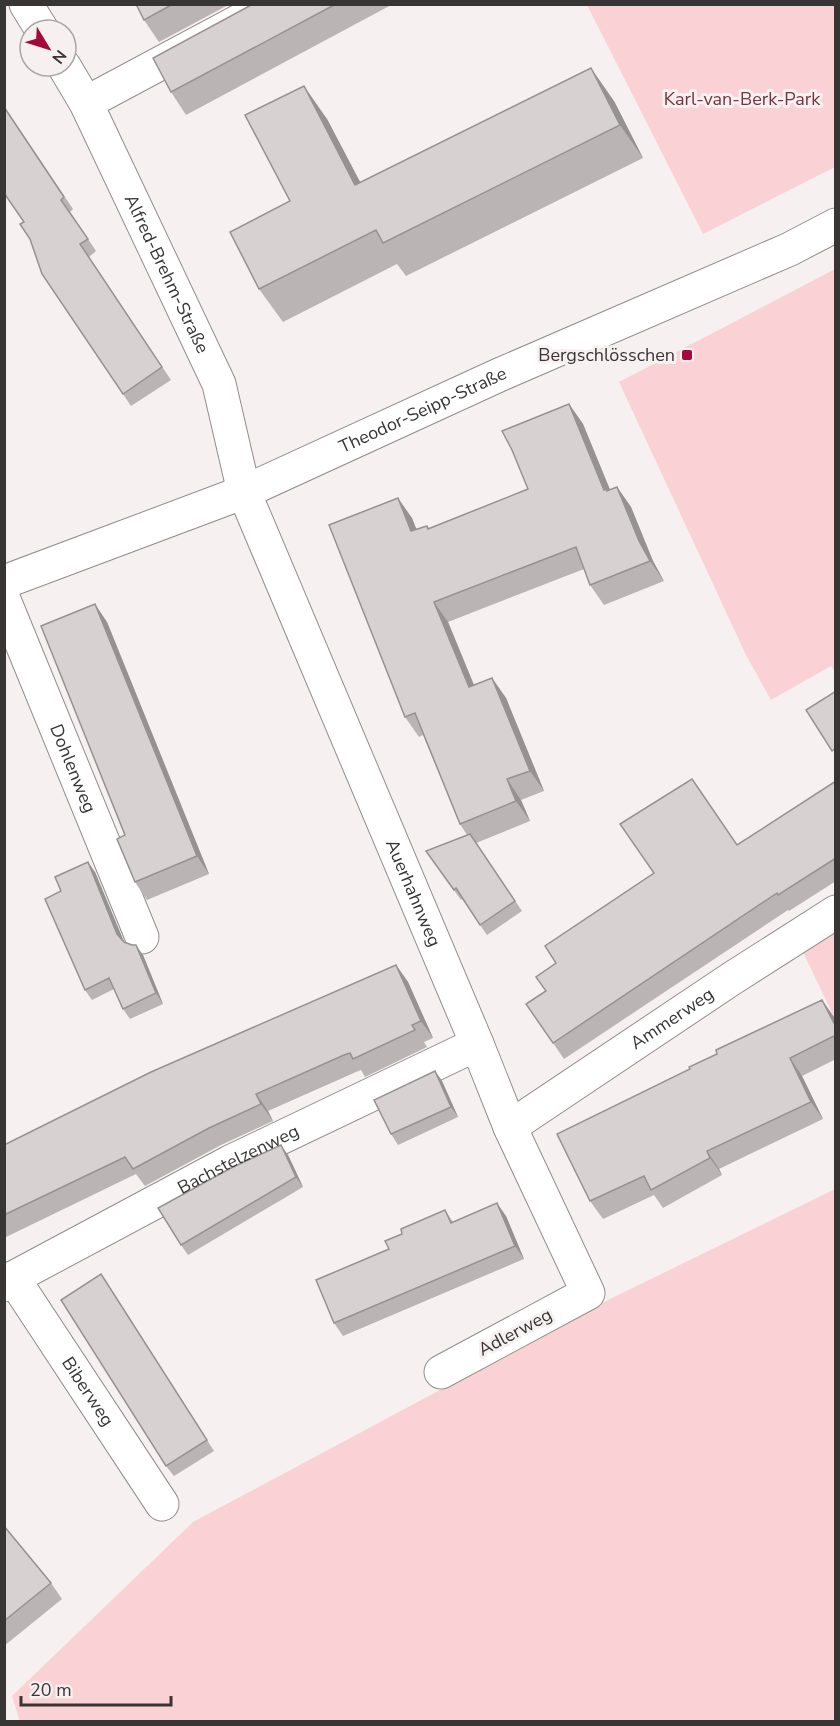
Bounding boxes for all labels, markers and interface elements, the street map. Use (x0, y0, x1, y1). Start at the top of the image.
north arrow (18, 18, 78, 78)
text: N (47, 45, 71, 68)
park label: Karl-van-Berk-Park (664, 87, 821, 111)
street label: Alfred-Brehm-Straße (119, 190, 215, 357)
place label: Bergschlösschen (538, 343, 675, 367)
marker: Bergschlösschen (680, 348, 694, 362)
street label: Theodor-Seipp-Straße (335, 361, 510, 459)
street label: Dohlenweg (44, 721, 102, 816)
street label: Auerhahnweg (380, 836, 447, 950)
street label: Ammerweg (626, 982, 718, 1055)
street label: Bachstelzenweg (173, 1119, 303, 1200)
street label: Adlerweg (474, 1303, 556, 1361)
street label: Biberweg (56, 1352, 120, 1431)
scale bar (21, 1669, 171, 1707)
text: 20 m (30, 1678, 72, 1702)

